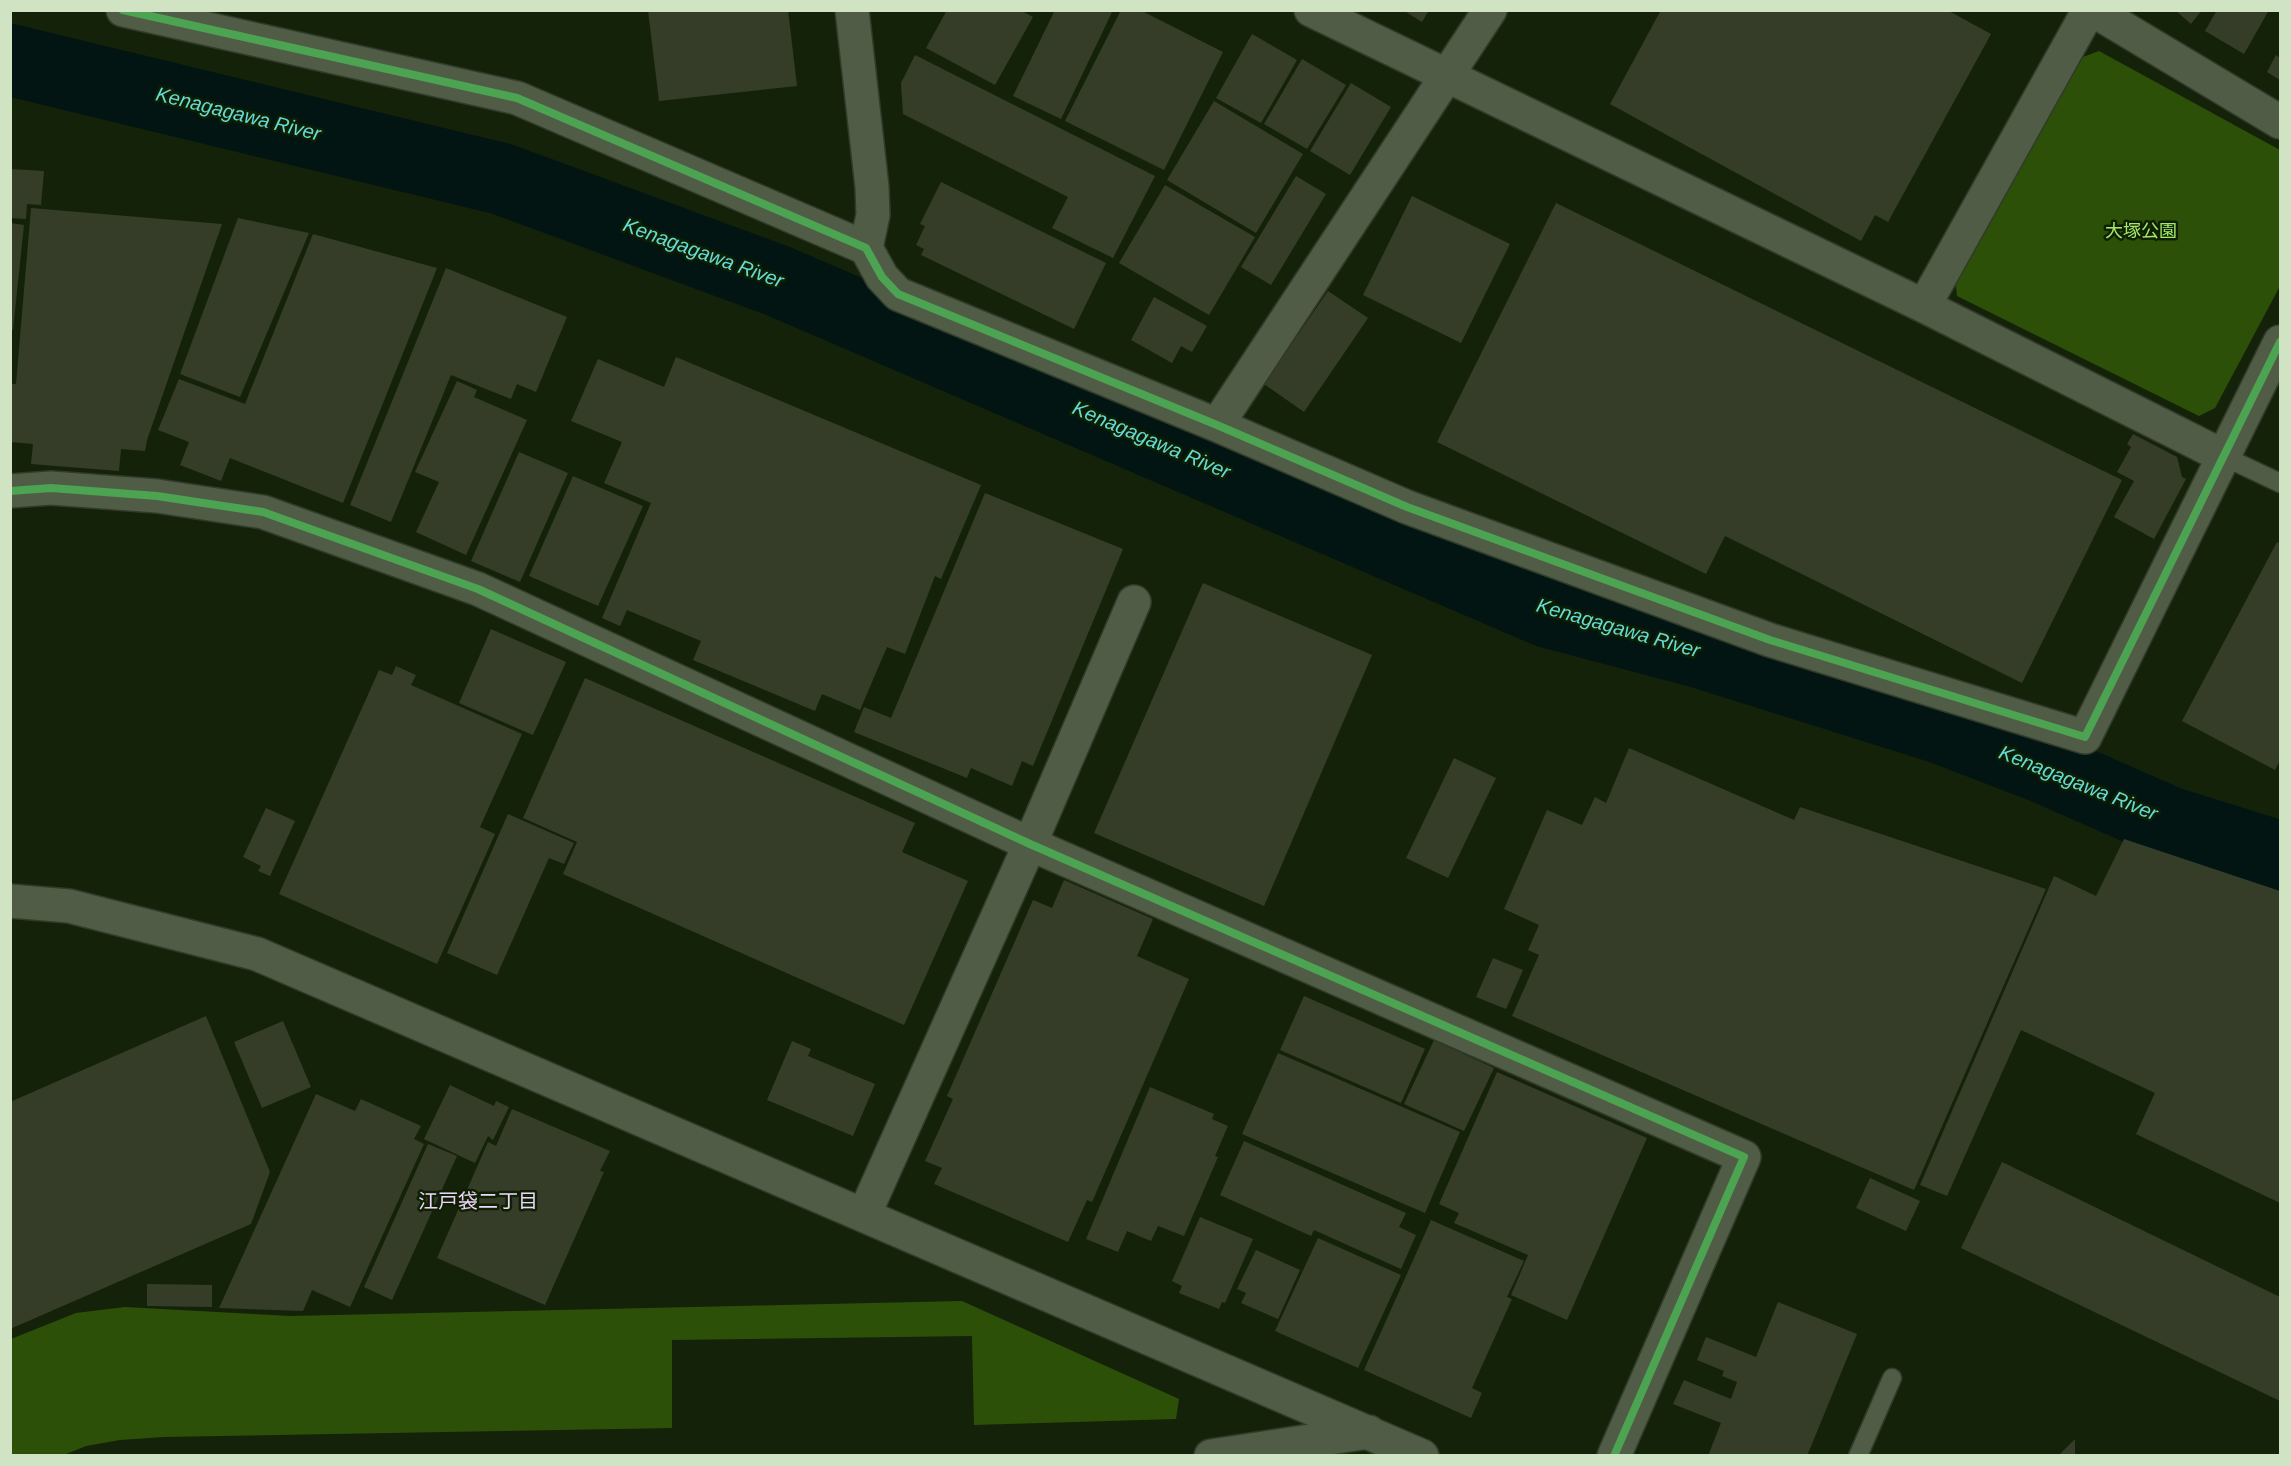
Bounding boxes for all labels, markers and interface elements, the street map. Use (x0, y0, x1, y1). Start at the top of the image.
water label: Kenagagawa River (153, 83, 323, 147)
water label: Kenagagawa River (619, 214, 787, 294)
park label: 大塚公園 (2105, 221, 2177, 243)
water label: Kenagagawa River (1069, 397, 1233, 485)
water label: Kenagagawa River (1533, 594, 1703, 664)
water label: Kenagagawa River (1995, 741, 2161, 827)
district label: 江戸袋二丁目 (418, 1190, 538, 1214)

